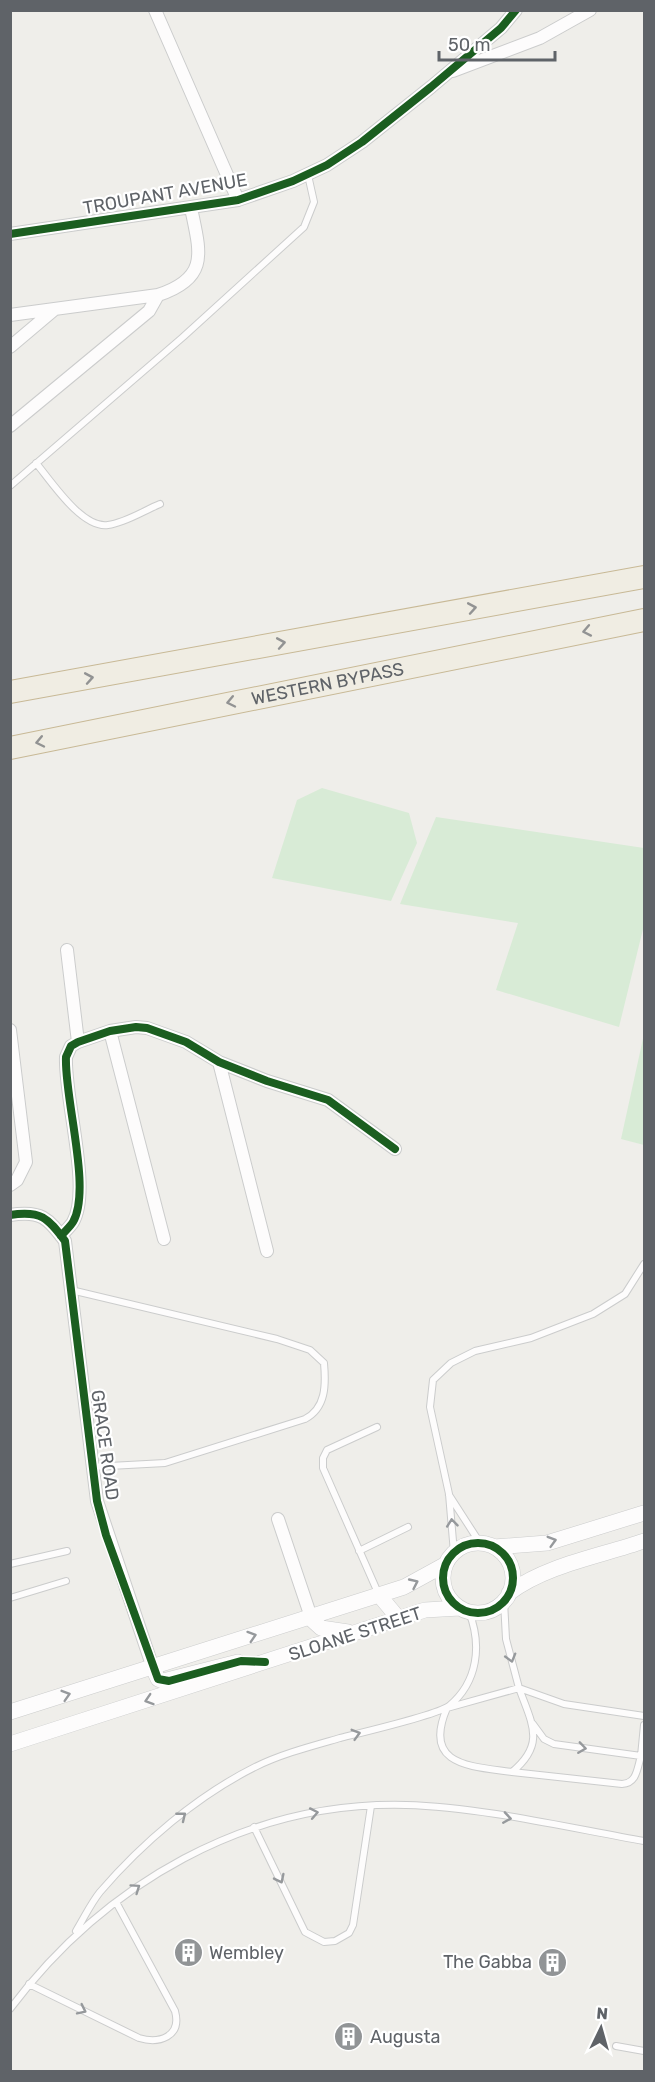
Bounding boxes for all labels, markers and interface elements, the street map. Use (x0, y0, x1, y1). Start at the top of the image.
scale bar (439, 24, 554, 62)
text: 50 m (448, 34, 491, 56)
street label: TROUPANT AVENUE (81, 169, 249, 219)
one-way arrow (467, 602, 477, 615)
one-way arrow (582, 624, 592, 637)
one-way arrow (275, 637, 285, 650)
street label: WESTERN BYPASS (249, 658, 406, 710)
one-way arrow (83, 672, 93, 685)
one-way arrow (226, 695, 236, 708)
one-way arrow (35, 735, 45, 748)
street label: GRACE ROAD (86, 1388, 124, 1502)
one-way arrow (446, 1519, 459, 1528)
one-way arrow (546, 1536, 557, 1548)
one-way arrow (407, 1578, 418, 1590)
street label: SLOANE STREET (286, 1602, 424, 1666)
one-way arrow (246, 1631, 257, 1643)
one-way arrow (504, 1653, 517, 1663)
one-way arrow (60, 1690, 71, 1702)
one-way arrow (144, 1692, 155, 1705)
one-way arrow (350, 1729, 361, 1741)
one-way arrow (577, 1742, 586, 1754)
one-way arrow (308, 1807, 318, 1820)
one-way arrow (502, 1811, 512, 1824)
one-way arrow (175, 1813, 186, 1824)
one-way arrow (272, 1873, 284, 1884)
one-way arrow (129, 1884, 140, 1895)
building icon: Wembley (172, 1937, 204, 1969)
place label: Wembley (209, 1942, 284, 1964)
building icon: The Gabba (537, 1946, 569, 1978)
place label: The Gabba (443, 1951, 532, 1973)
north arrow (571, 1998, 631, 2058)
one-way arrow (75, 2002, 86, 2014)
text: N (596, 2004, 609, 2024)
building icon: Augusta (333, 2021, 365, 2053)
place label: Augusta (370, 2026, 441, 2048)

